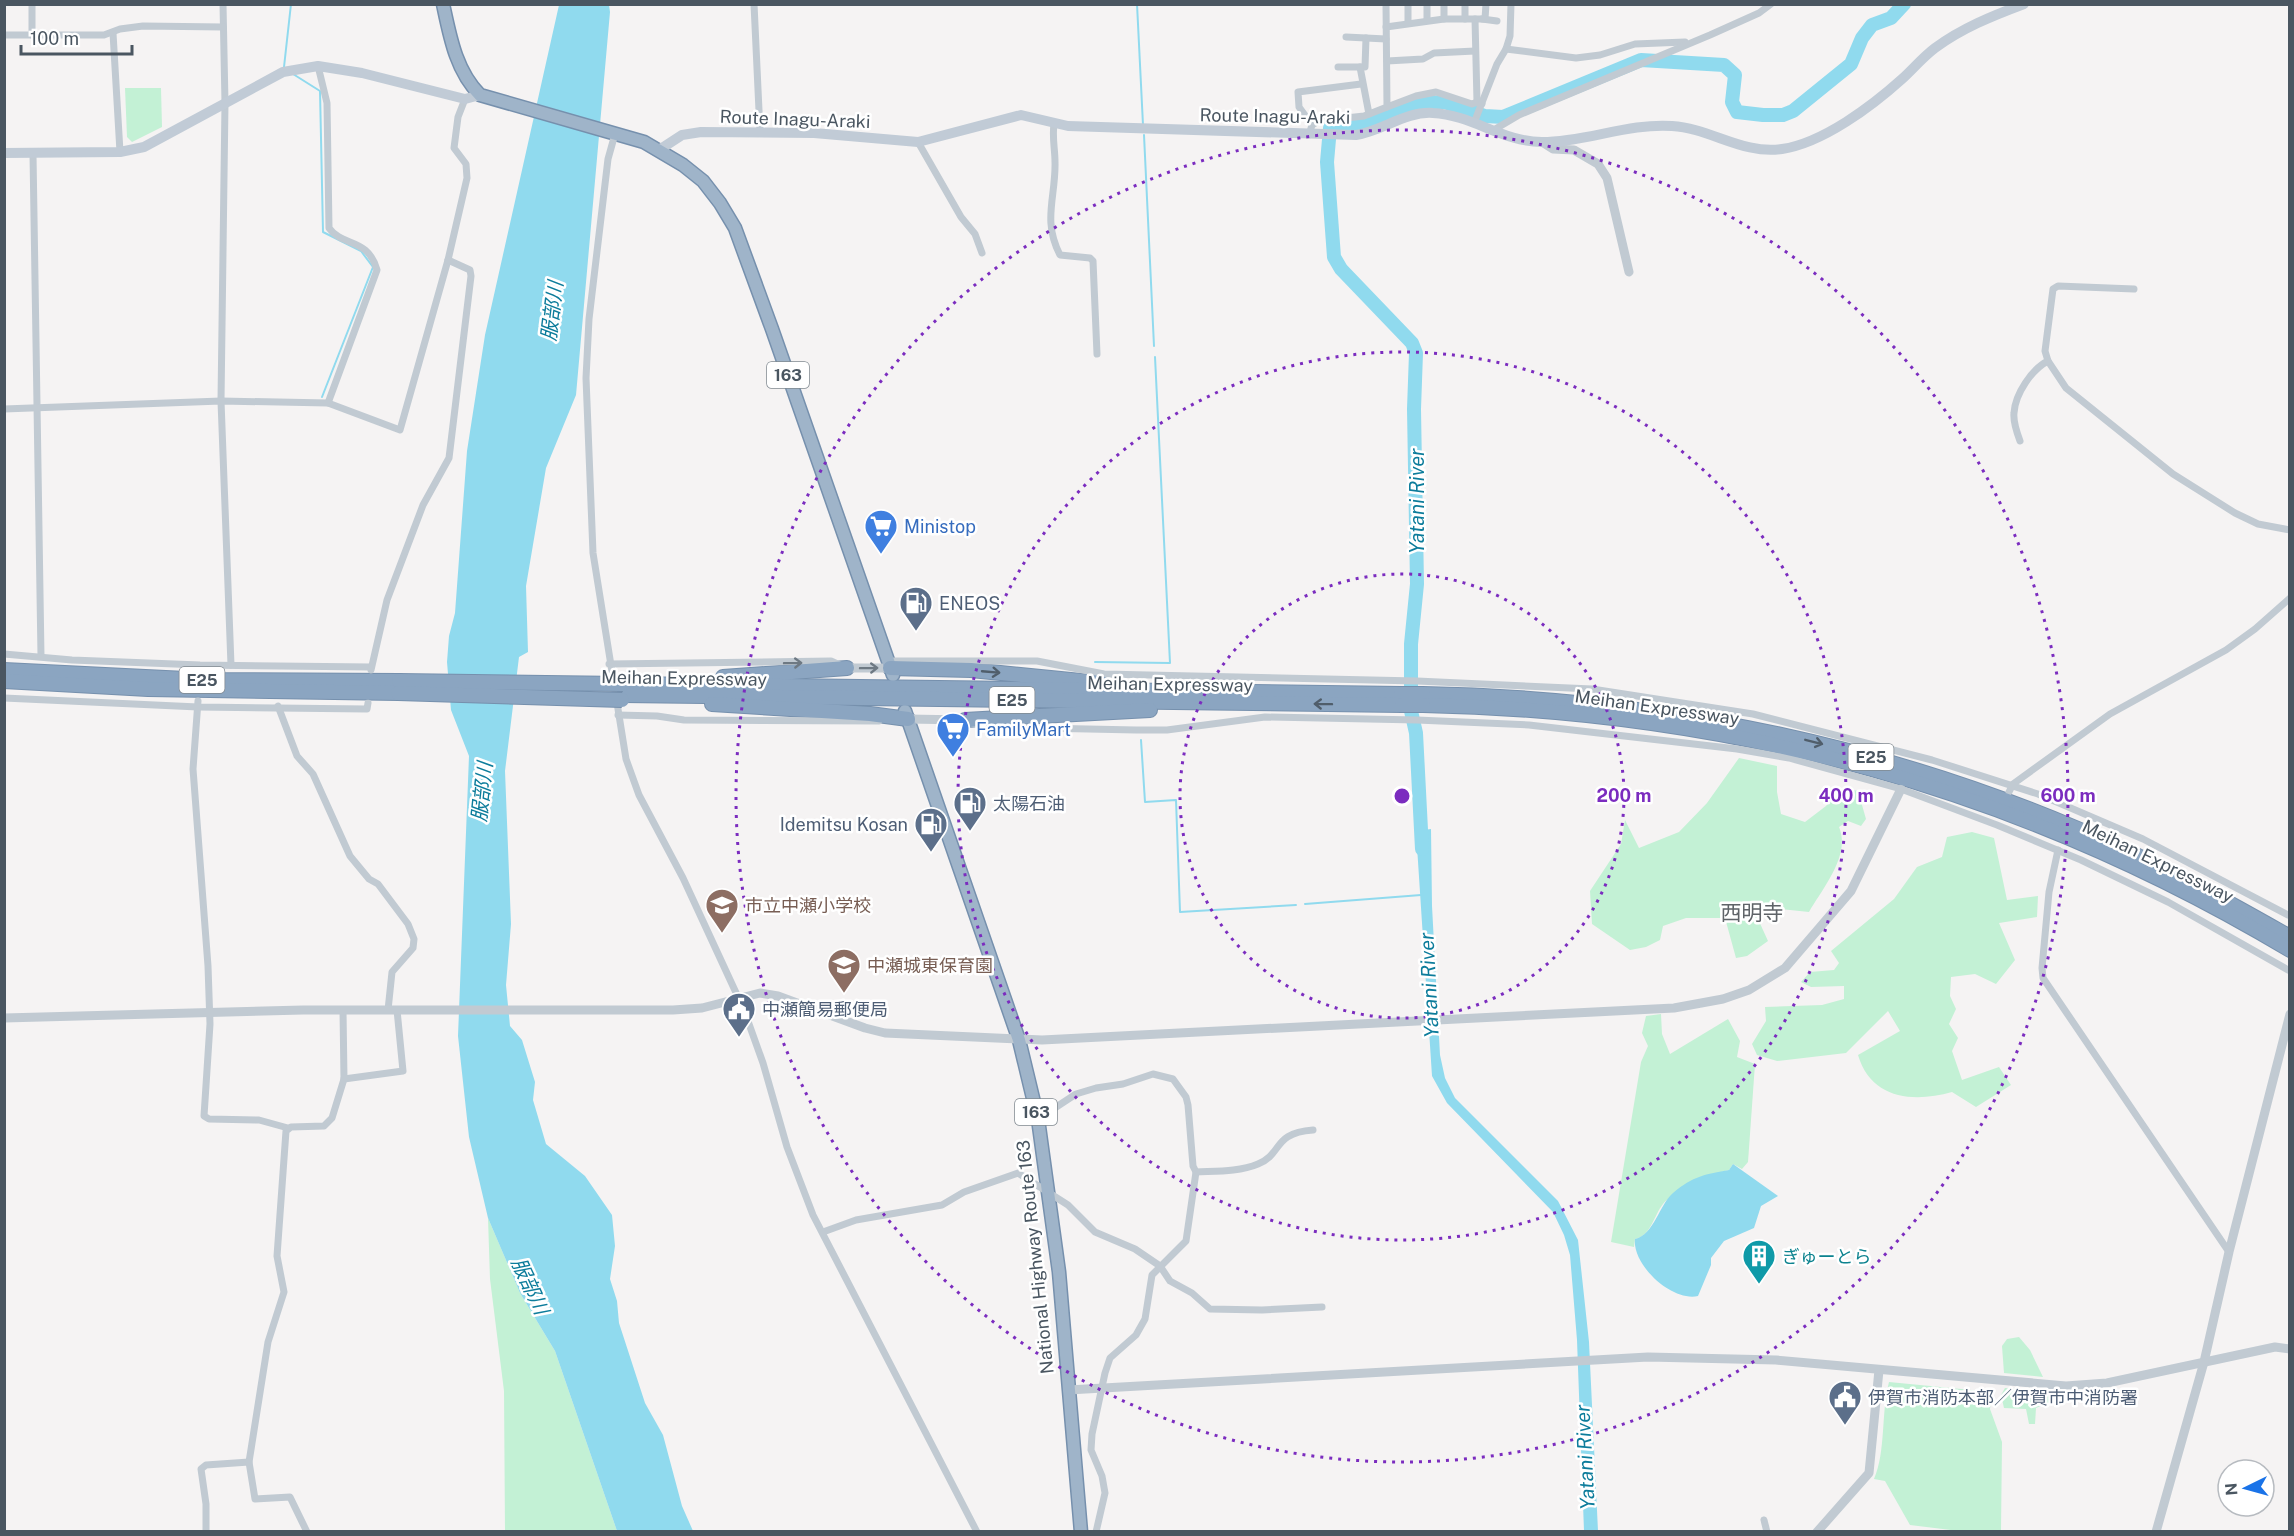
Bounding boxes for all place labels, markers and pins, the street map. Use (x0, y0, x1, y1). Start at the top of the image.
supermarket icon: Ministop (863, 508, 899, 555)
place label: Ministop (904, 516, 976, 537)
fuel station icon: ENEOS (898, 585, 934, 632)
place label: ENEOS (939, 593, 1000, 614)
supermarket icon: FamilyMart (935, 711, 971, 758)
place label: FamilyMart (976, 719, 1071, 740)
fuel station icon: 太陽石油 (952, 785, 988, 832)
centre of rings (1392, 786, 1412, 806)
place label: 太陽石油 (993, 793, 1065, 814)
fuel station icon: Idemitsu Kosan (913, 806, 949, 853)
place label: Idemitsu Kosan (780, 814, 908, 835)
school or university icon: 市立中瀬小学校 (704, 887, 740, 934)
place label: 市立中瀬小学校 (745, 895, 871, 916)
school or university icon: 中瀬城東保育園 (826, 947, 862, 994)
place label: 中瀬城東保育園 (867, 955, 993, 976)
public building icon: 中瀬簡易郵便局 (721, 991, 757, 1038)
place label: 中瀬簡易郵便局 (762, 999, 888, 1020)
building icon: ぎゅーとら (1741, 1238, 1777, 1285)
place label: ぎゅーとら (1782, 1246, 1871, 1267)
public building icon: 伊賀市消防本部／伊賀市中消防署 (1827, 1379, 1863, 1426)
place label: 伊賀市消防本部／伊賀市中消防署 (1868, 1387, 2138, 1408)

